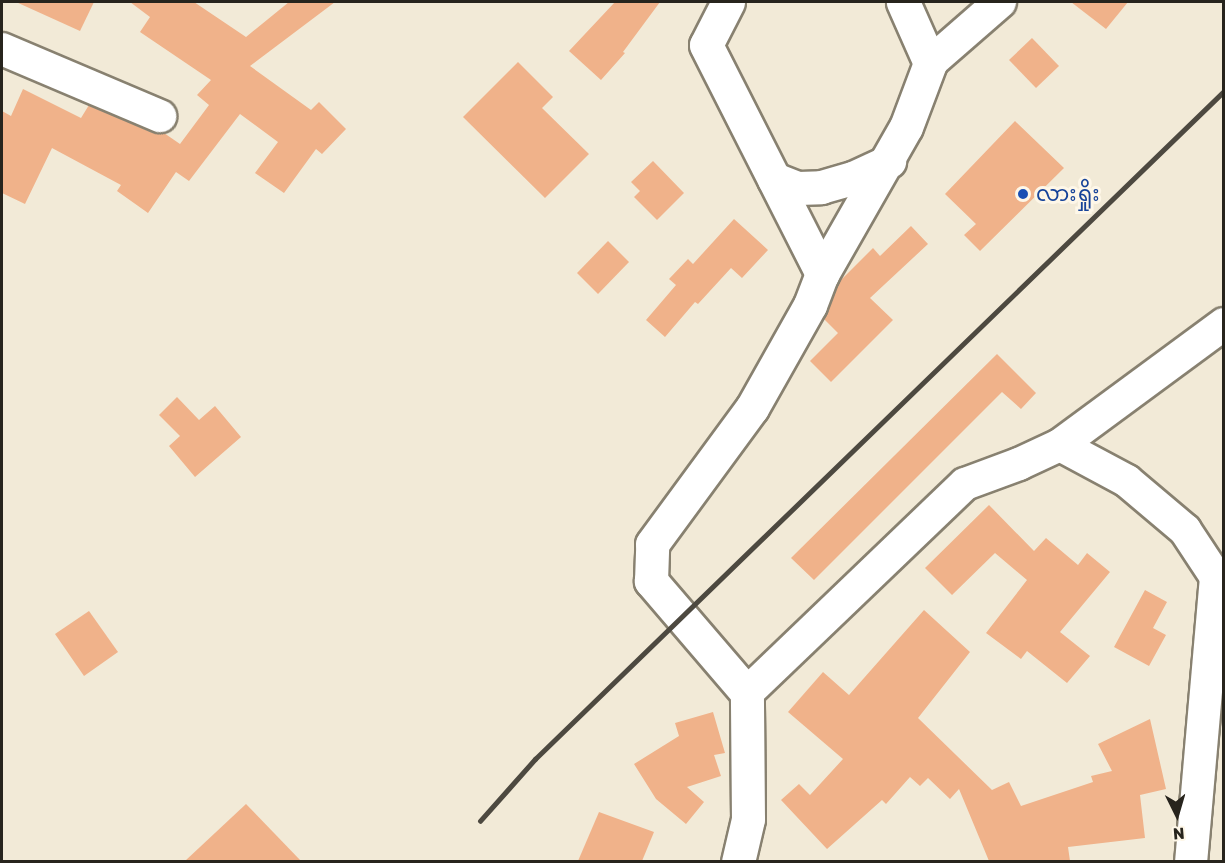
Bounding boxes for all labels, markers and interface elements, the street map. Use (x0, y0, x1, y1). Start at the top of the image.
place label: လားရှိုး (1036, 181, 1100, 207)
marker: လားရှိုး (1014, 185, 1032, 203)
north arrow (1147, 785, 1207, 845)
text: N (1172, 823, 1185, 843)

